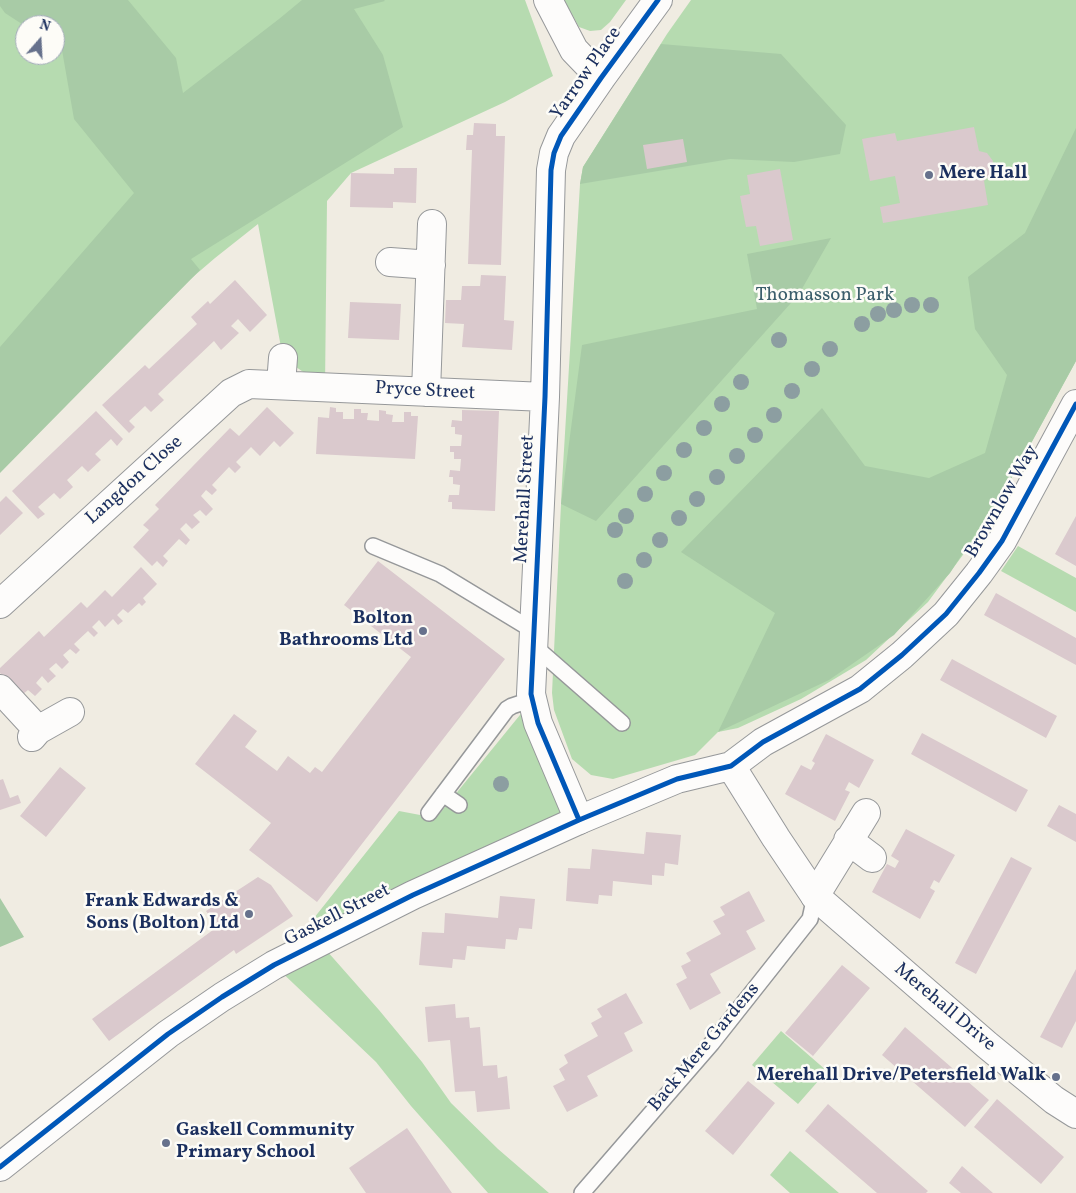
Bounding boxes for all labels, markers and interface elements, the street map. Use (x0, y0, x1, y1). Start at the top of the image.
north arrow (15, 15, 65, 65)
text: N (37, 16, 53, 37)
street label: Yarrow Place (547, 23, 627, 125)
place label: Mere Hall (939, 164, 1027, 186)
marker: Mere Hall (923, 169, 935, 181)
park label: Thomasson Park (756, 286, 894, 308)
street label: Pryce Street (374, 378, 476, 406)
street label: Langdon Close (82, 432, 188, 530)
street label: Merehall Street (511, 434, 541, 564)
street label: Brownlow Way (961, 441, 1045, 563)
place label: Bolton Bathrooms Ltd (279, 609, 413, 653)
marker: Bolton Bathrooms Ltd (417, 625, 429, 637)
street label: Gaskell Street (281, 880, 395, 952)
place label: Frank Edwards & Sons (Bolton) Ltd (85, 892, 239, 936)
marker: Frank Edwards & Sons (Bolton) Ltd (243, 908, 255, 920)
street label: Merehall Drive (889, 959, 999, 1057)
street label: Back Mere Gardens (645, 979, 765, 1117)
place label: Merehall Drive/Petersfield Walk (756, 1066, 1046, 1088)
marker: Merehall Drive/Petersfield Walk (1050, 1071, 1062, 1083)
place label: Gaskell Community Primary School (176, 1121, 354, 1165)
marker: Gaskell Community Primary School (160, 1137, 172, 1149)

